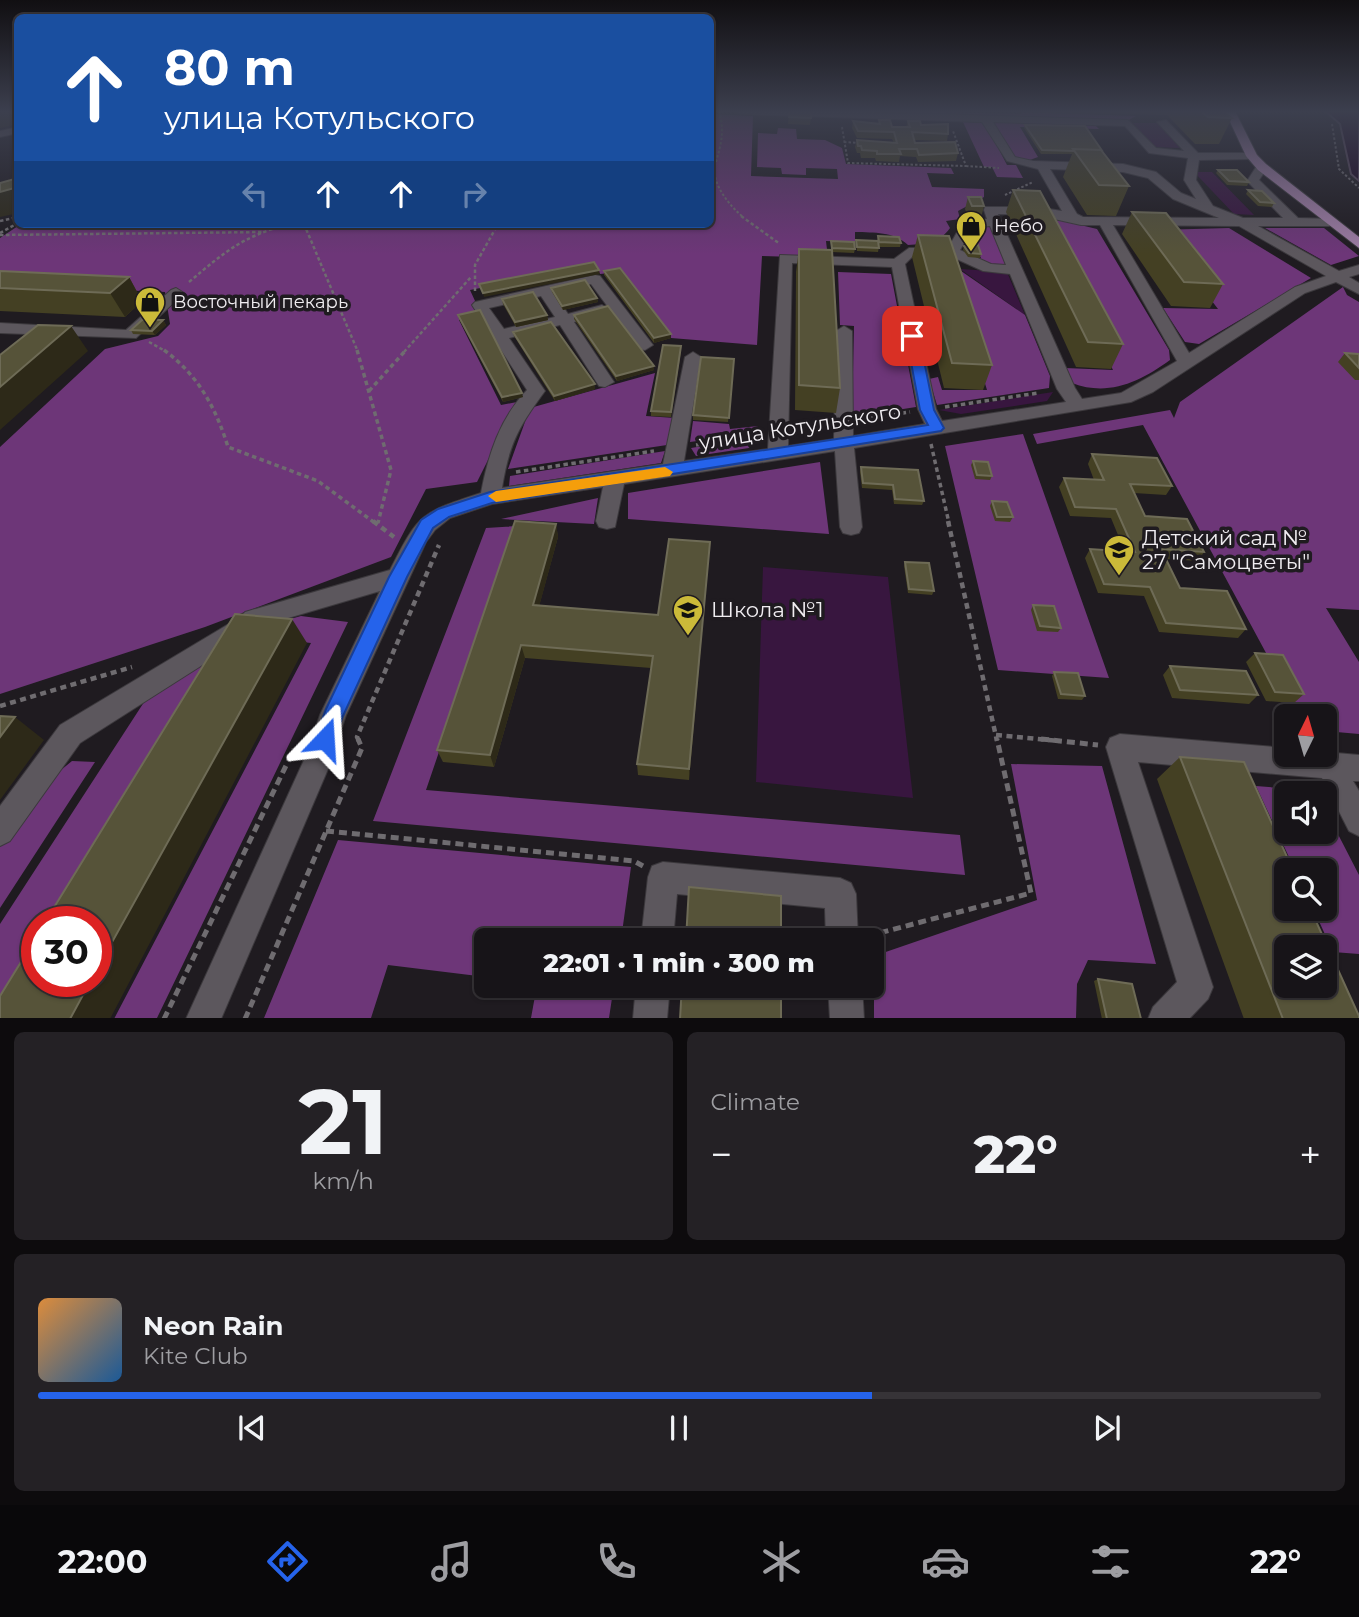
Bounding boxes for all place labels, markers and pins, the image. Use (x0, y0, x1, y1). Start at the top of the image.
shop icon: Небо (954, 209, 988, 253)
place label: Небо (994, 215, 1043, 237)
shop icon: Восточный пекарь (133, 285, 167, 329)
place label: Восточный пекарь (173, 291, 348, 313)
pin (882, 306, 942, 366)
place label: Детский сад № 27 "Самоцветы" (1142, 525, 1310, 574)
school or university icon: Детский сад № 27 "Самоцветы" (1102, 533, 1136, 577)
school or university icon: Школа №1 (671, 593, 705, 637)
place label: Школа №1 (711, 597, 824, 622)

